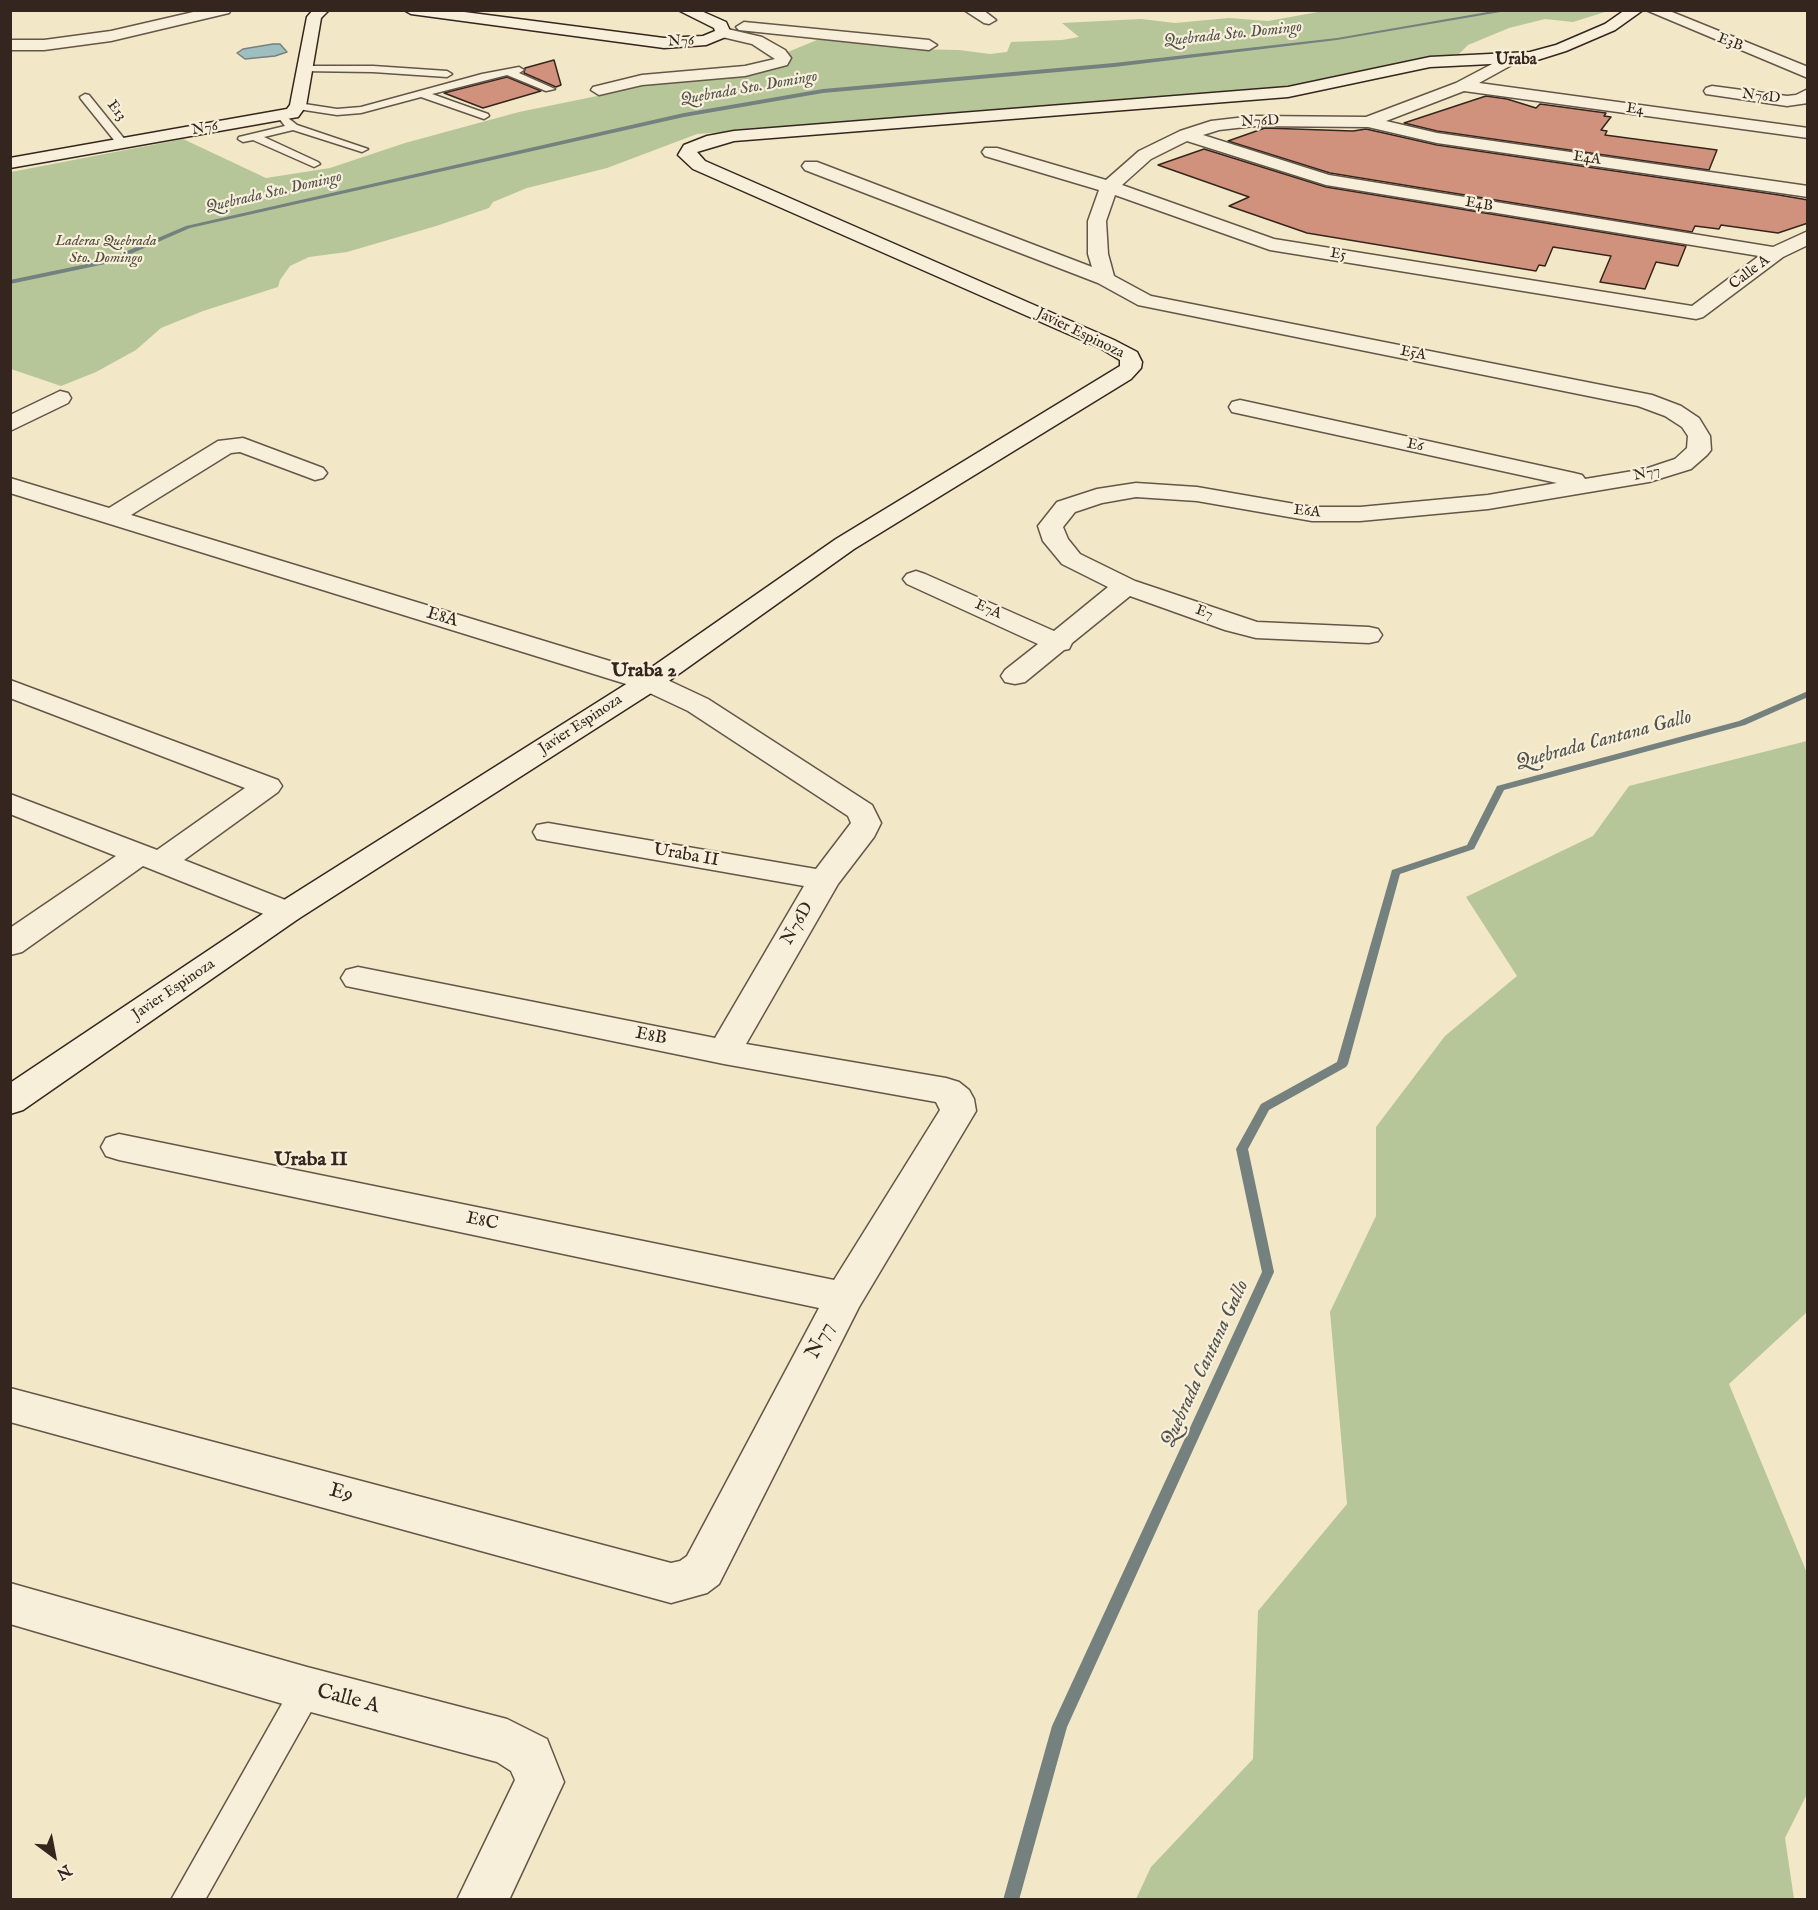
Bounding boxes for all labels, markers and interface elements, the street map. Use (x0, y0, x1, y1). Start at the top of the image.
water label: Quebrada Sto. Domingo (1163, 18, 1303, 52)
street label: E3B (1715, 30, 1745, 56)
street label: N76 (668, 33, 694, 51)
district label: Uraba (1495, 51, 1537, 71)
water label: Quebrada Sto. Domingo (679, 67, 819, 111)
street label: N76D (1741, 86, 1781, 108)
street label: E13 (102, 97, 130, 125)
street label: E4 (1625, 100, 1645, 120)
street label: N76D (1241, 112, 1279, 132)
street label: N76 (190, 118, 220, 140)
street label: E4A (1572, 148, 1602, 170)
water label: Quebrada Sto. Domingo (204, 168, 344, 218)
street label: E4B (1464, 194, 1494, 216)
park label: Laderas Quebrada Sto. Domingo (55, 233, 157, 268)
street label: E5 (1329, 245, 1347, 265)
street label: Calle A (1726, 252, 1774, 294)
street label: Javier Espinoza (1033, 305, 1127, 363)
street label: E5A (1399, 343, 1427, 365)
street label: E6 (1405, 435, 1425, 457)
street label: N77 (1632, 462, 1662, 486)
street label: E6A (1293, 502, 1321, 522)
street label: E7A (972, 596, 1004, 624)
street label: E7 (1193, 602, 1215, 624)
street label: E8A (424, 603, 460, 633)
district label: Uraba 2 (611, 660, 677, 684)
street label: Javier Espinoza (536, 691, 626, 759)
water label: Quebrada Cantana Gallo (1513, 706, 1695, 776)
street label: Uraba II (652, 840, 720, 872)
street label: N76D (777, 899, 819, 949)
street label: Javier Espinoza (129, 956, 219, 1024)
street label: E8B (634, 1023, 668, 1051)
district label: Uraba II (274, 1149, 348, 1173)
street label: E8C (464, 1208, 500, 1236)
water label: Quebrada Cantana Gallo (1157, 1277, 1255, 1451)
street label: N77 (801, 1318, 841, 1364)
street label: E9 (326, 1479, 356, 1509)
street label: Calle A (314, 1680, 382, 1720)
north arrow (24, 1826, 84, 1886)
text: N (52, 1859, 75, 1883)

